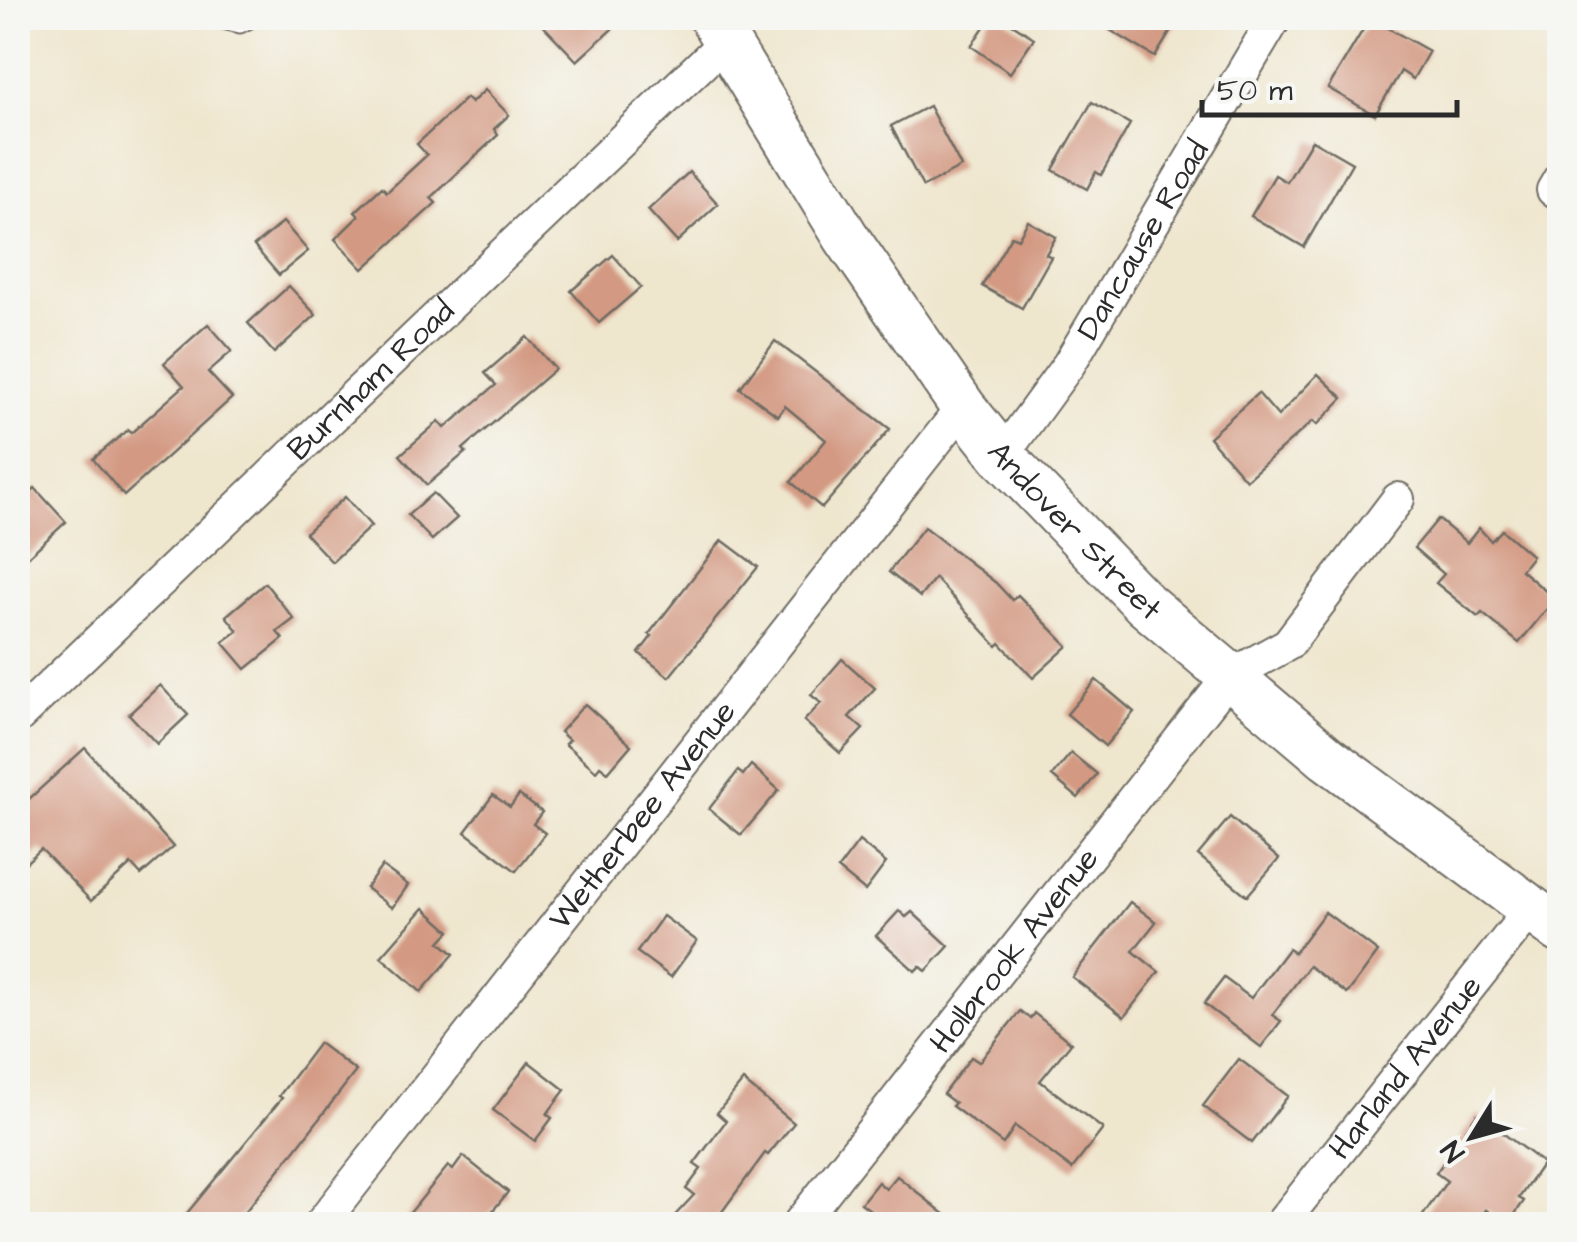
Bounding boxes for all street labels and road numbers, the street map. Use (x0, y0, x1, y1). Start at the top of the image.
street label: Dancause Road (1066, 132, 1220, 348)
street label: Burnham Road (277, 289, 465, 471)
street label: Andover Street (976, 432, 1171, 631)
street label: Wetherbee Avenue (538, 691, 747, 939)
street label: Holbrook Avenue (919, 838, 1109, 1063)
street label: Harland Avenue (1318, 966, 1493, 1169)

